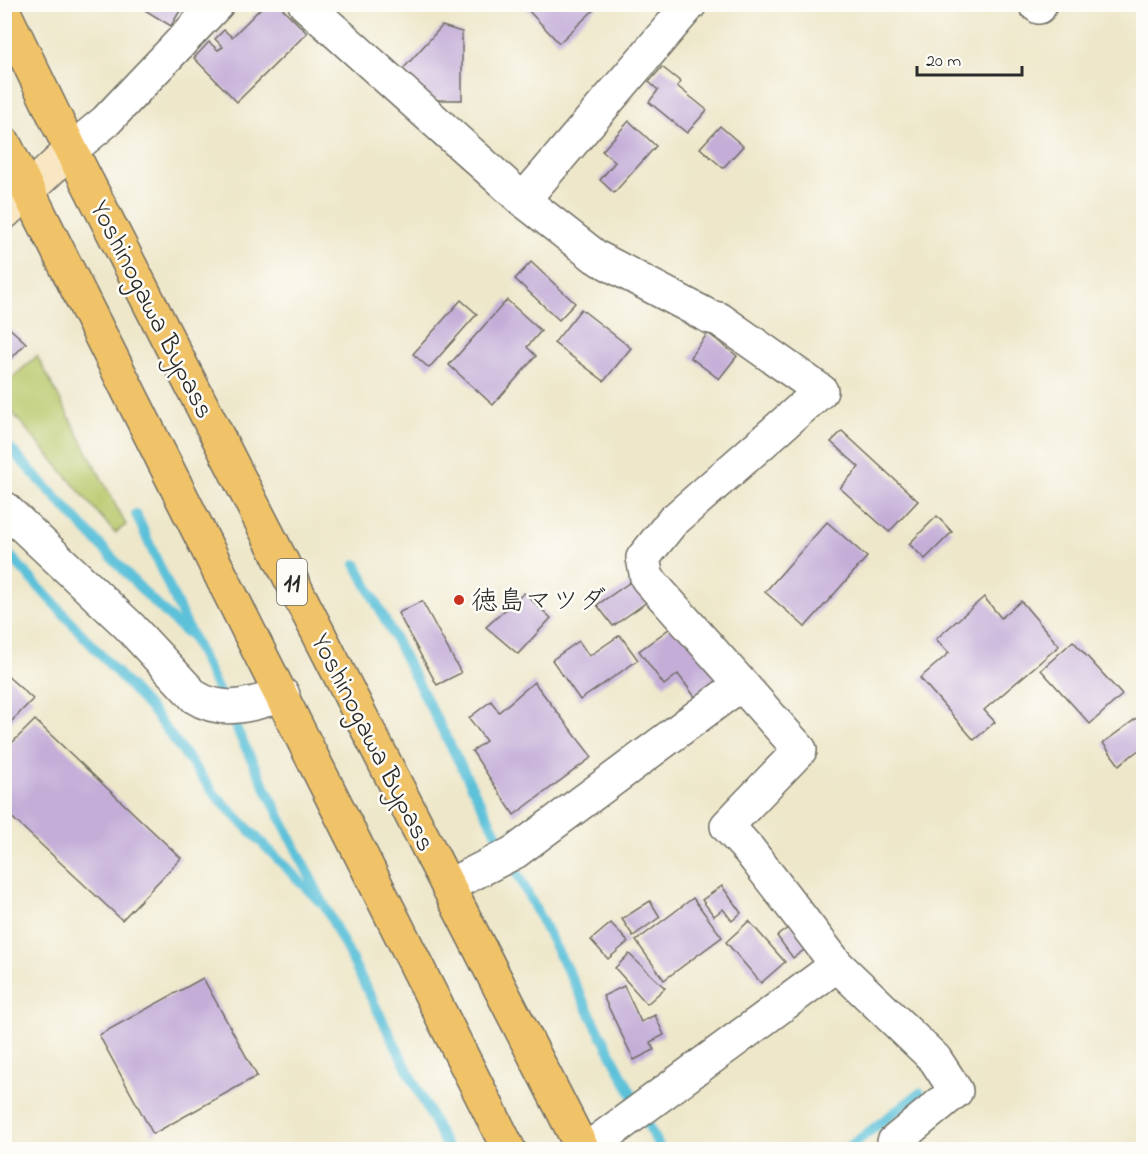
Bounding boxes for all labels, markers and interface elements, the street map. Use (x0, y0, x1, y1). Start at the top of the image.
scale bar (917, 39, 1022, 77)
text: 20 m (926, 49, 961, 75)
street label: Yoshinogawa Bypass (79, 194, 223, 426)
road number: 11 (277, 559, 307, 605)
place label: 徳島マツダ (471, 583, 606, 622)
marker: 徳島マツダ (452, 593, 466, 607)
street label: Yoshinogawa Bypass (300, 627, 444, 859)

